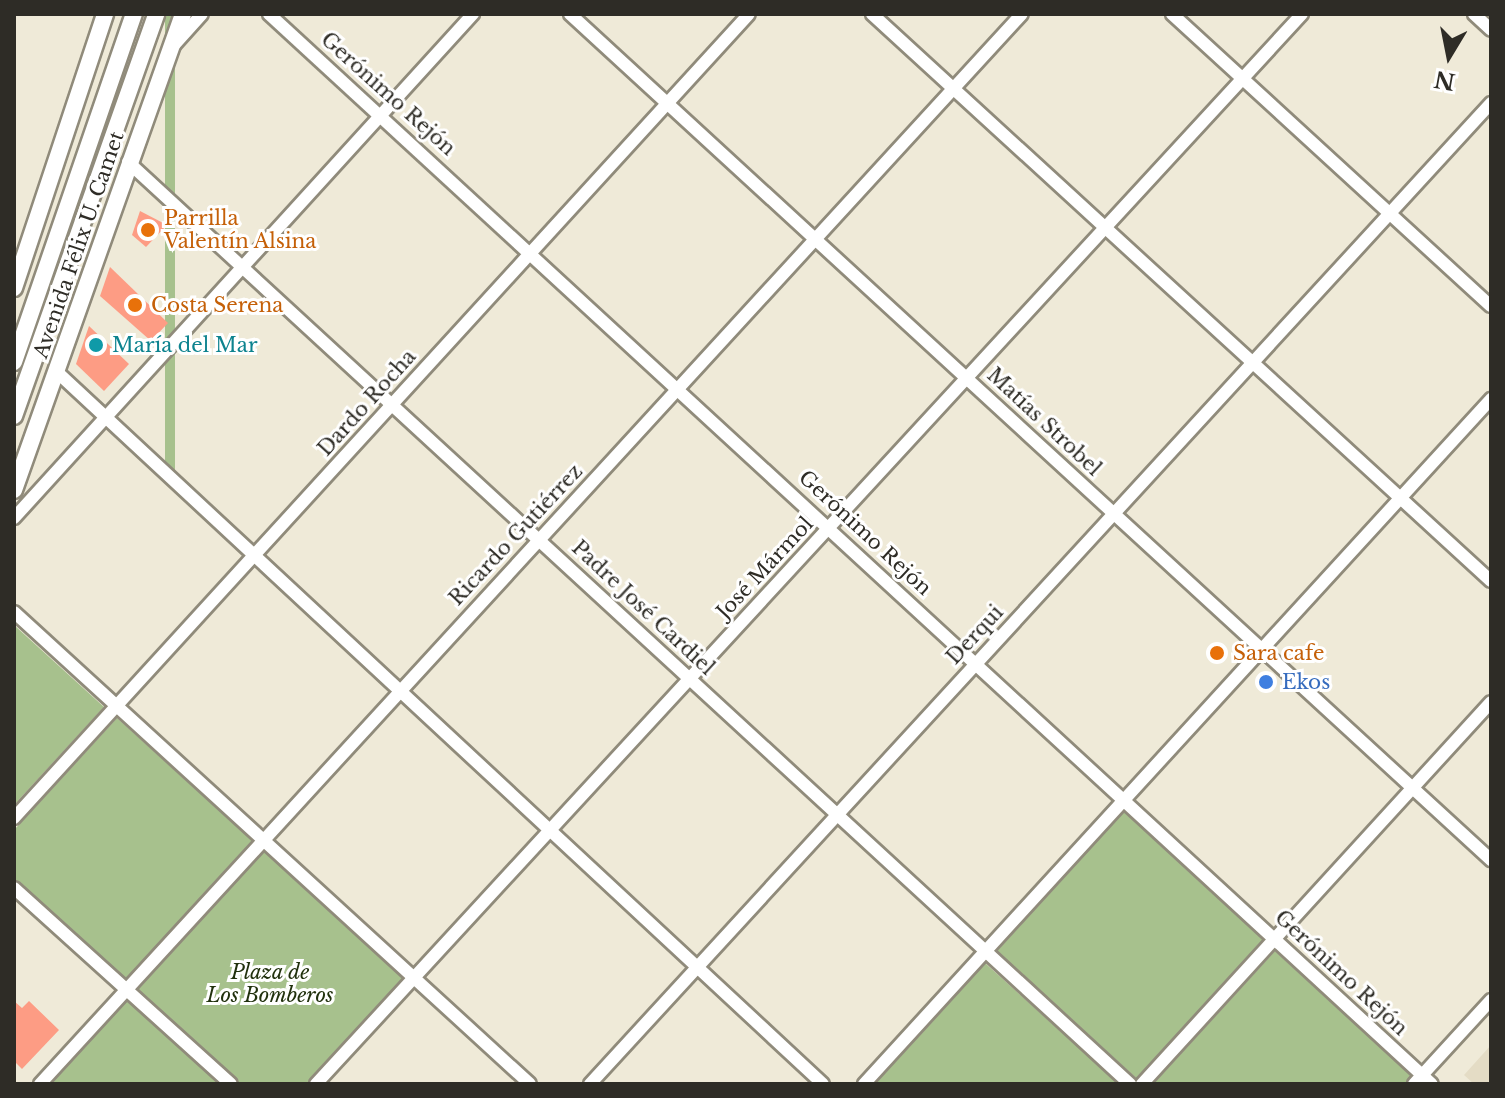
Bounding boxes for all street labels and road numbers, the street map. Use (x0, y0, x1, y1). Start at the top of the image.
street label: Gerónimo Rejón (316, 27, 460, 161)
street label: Avenida Félix U. Camet (29, 128, 129, 362)
street label: Dardo Rocha (313, 345, 421, 461)
street label: Matías Strobel (982, 363, 1106, 481)
street label: Ricardo Gutiérrez (444, 459, 588, 611)
street label: Gerónimo Rejón (794, 466, 936, 600)
street label: José Mármol (712, 512, 818, 624)
street label: Padre José Cardiel (567, 536, 719, 680)
street label: Derqui (942, 601, 1008, 669)
street label: Gerónimo Rejón (1270, 906, 1412, 1040)

